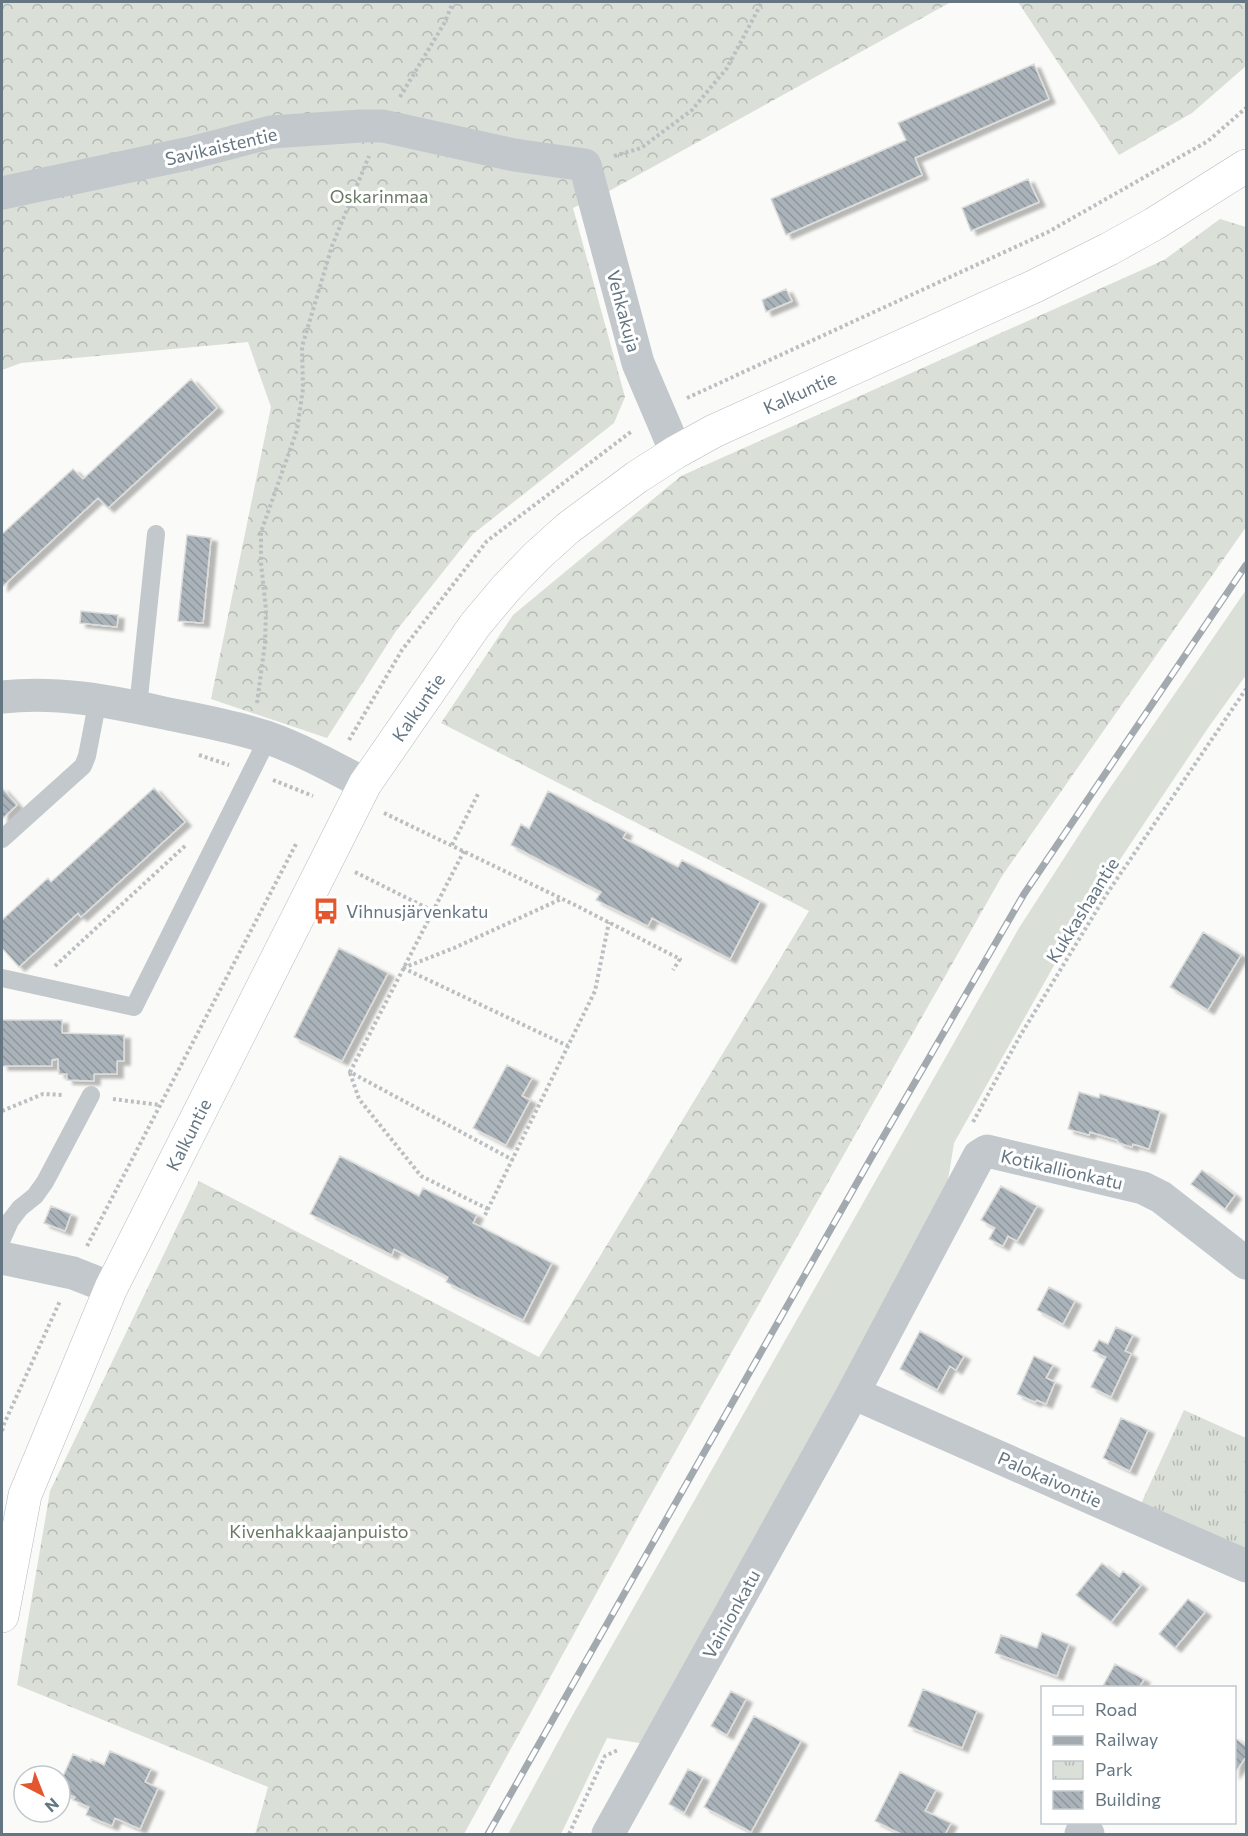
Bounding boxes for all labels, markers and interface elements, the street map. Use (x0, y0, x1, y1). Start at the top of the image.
street label: Savikaistentie (163, 122, 279, 170)
park label: Oskarinmaa (330, 185, 428, 207)
street label: Vehkakuja (603, 268, 645, 354)
street label: Kalkuntie (760, 366, 839, 418)
street label: Kalkuntie (387, 669, 449, 746)
street label: Kukkashaantie (1041, 853, 1123, 967)
bus stop icon: Vihnusjärvenkatu (311, 896, 341, 926)
place label: Vihnusjärvenkatu (346, 900, 488, 922)
street label: Kalkuntie (161, 1095, 216, 1174)
street label: Kotikallionkatu (999, 1144, 1125, 1194)
street label: Palokaivontie (995, 1446, 1105, 1512)
park label: Kivenhakkaajanpuisto (229, 1520, 409, 1542)
street label: Vainionkatu (698, 1566, 764, 1662)
legend (1041, 1686, 1236, 1824)
text: Road (1095, 1698, 1137, 1720)
text: Railway (1095, 1728, 1158, 1750)
text: Park (1095, 1758, 1133, 1780)
north arrow (12, 1764, 72, 1824)
text: Building (1095, 1788, 1161, 1810)
text: N (42, 1794, 63, 1817)

